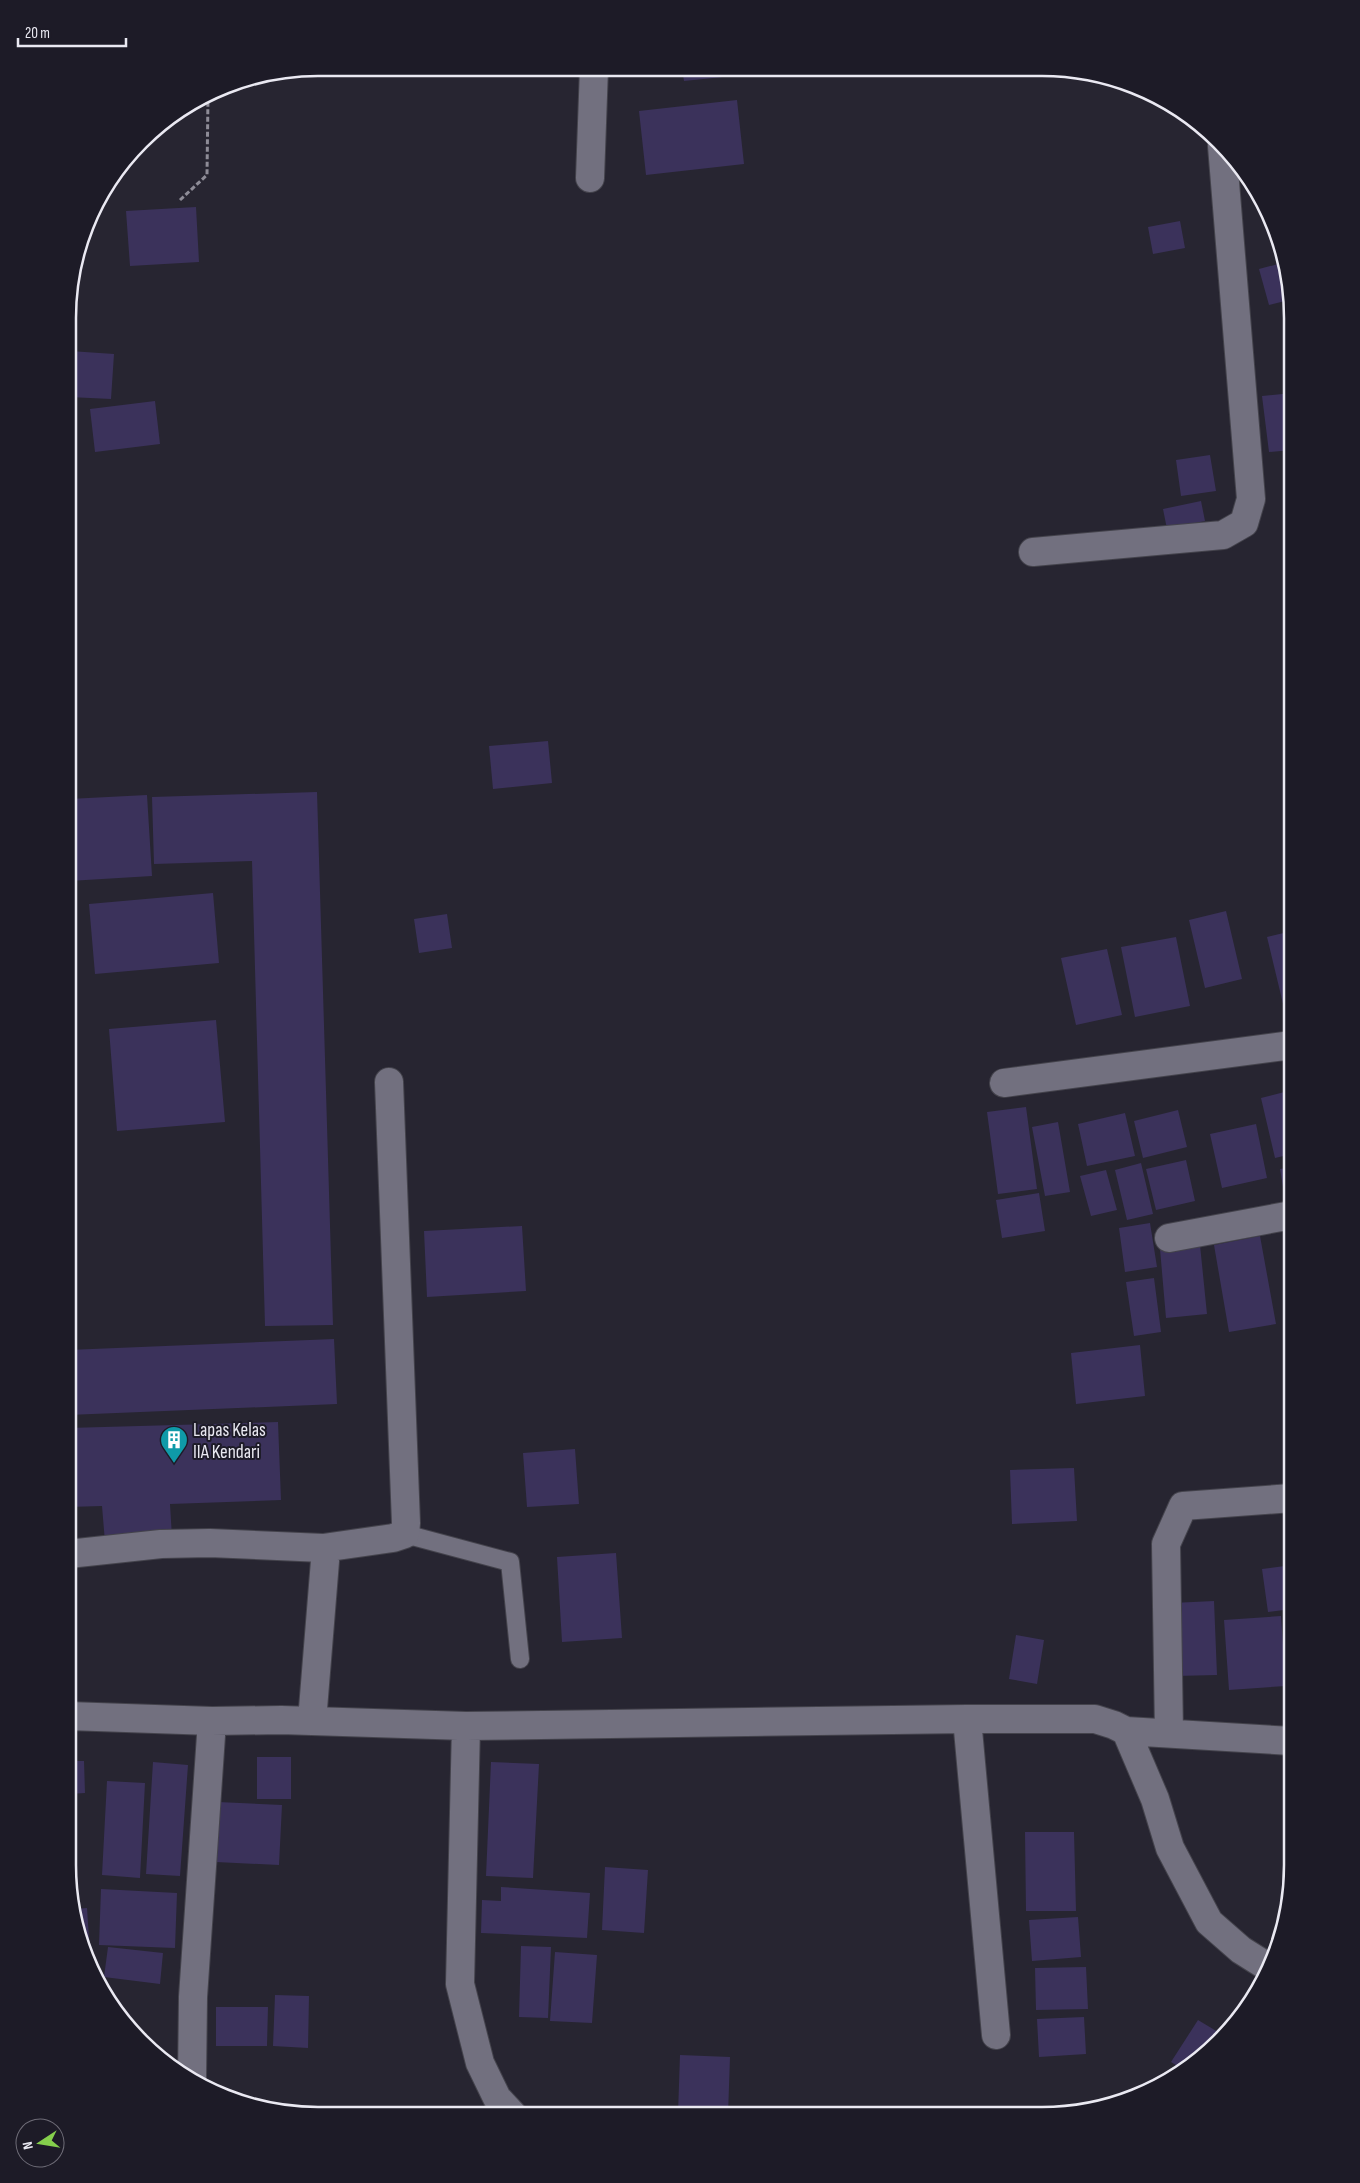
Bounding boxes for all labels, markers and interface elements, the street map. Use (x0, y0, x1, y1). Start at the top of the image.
scale bar (18, 15, 125, 47)
text: 20 m (25, 24, 50, 43)
place label: Lapas Kelas IIA Kendari (193, 1419, 266, 1464)
building icon: Lapas Kelas IIA Kendari (159, 1425, 189, 1464)
north arrow (15, 2118, 65, 2168)
text: N (19, 2140, 37, 2151)

